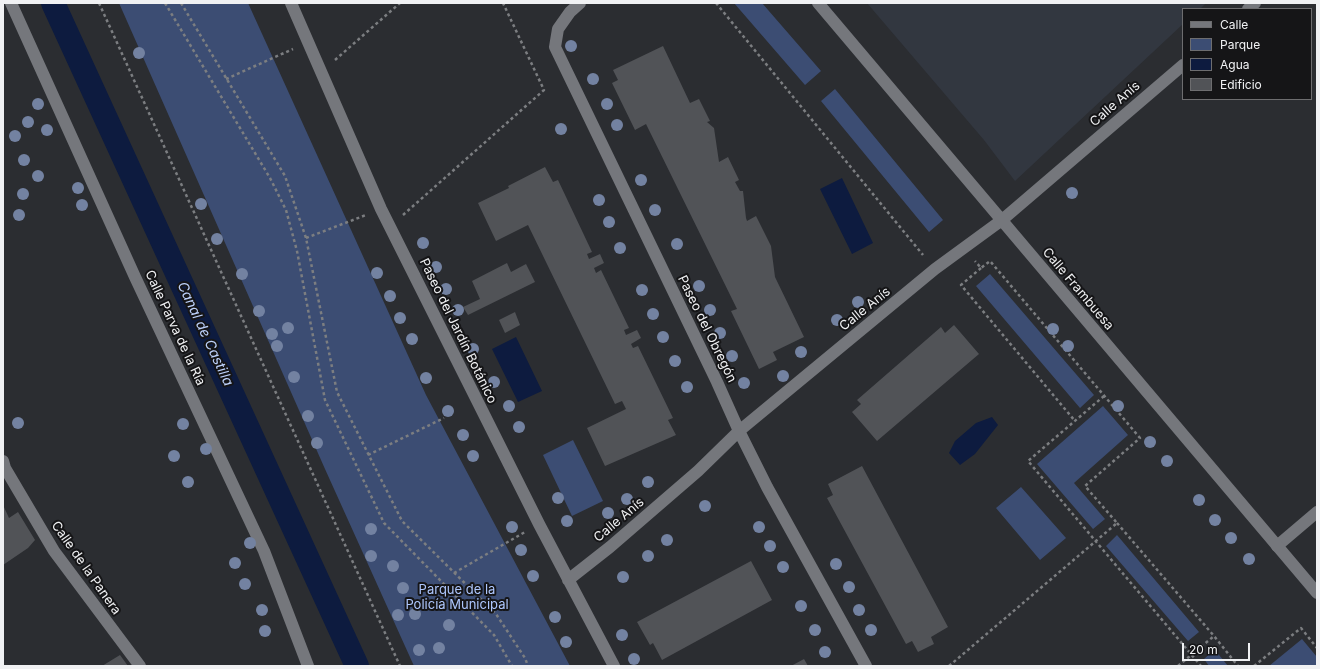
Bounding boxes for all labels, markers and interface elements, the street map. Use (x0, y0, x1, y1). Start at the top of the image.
legend (1182, 8, 1312, 100)
text: Calle (1220, 17, 1248, 32)
text: Parque (1220, 37, 1260, 52)
text: Agua (1220, 57, 1249, 72)
text: Edificio (1220, 77, 1262, 92)
street label: Calle Anís (1087, 78, 1143, 130)
street label: Calle Frambuesa (1039, 245, 1117, 333)
street label: Paseo del Jardín Botánico (416, 256, 500, 406)
street label: Calle Parva de la Ría (141, 268, 209, 388)
street label: Paseo del Obregón (674, 273, 740, 385)
water label: Canal de Castilla (173, 279, 237, 389)
street label: Calle Anís (836, 284, 894, 334)
street label: Calle Anís (591, 494, 647, 546)
street label: Calle de la Panera (48, 518, 124, 618)
park label: Parque de la Policía Municipal (405, 582, 509, 613)
scale bar (1184, 635, 1252, 661)
text: 20 m (1189, 642, 1218, 657)

